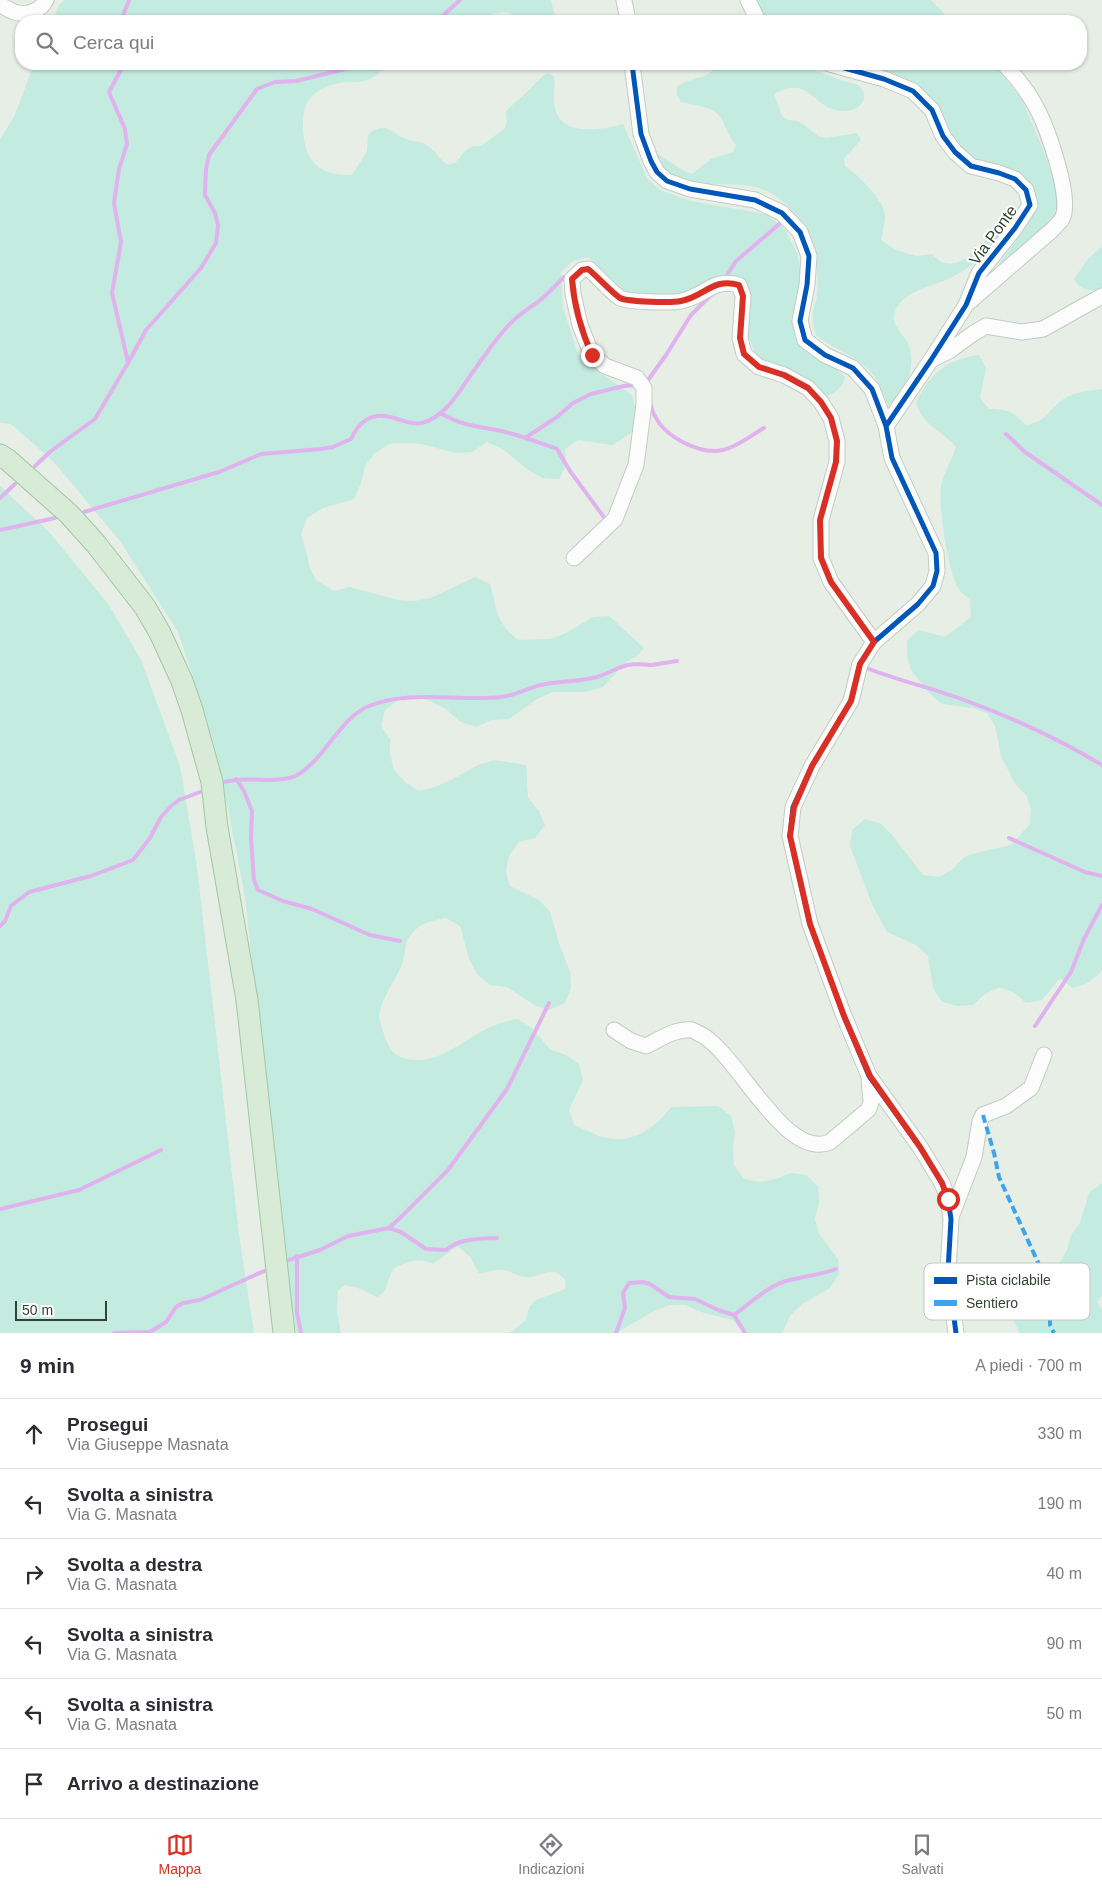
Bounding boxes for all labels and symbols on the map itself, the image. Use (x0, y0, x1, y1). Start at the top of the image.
street label: Via Ponte (966, 202, 1020, 268)
route end (581, 344, 604, 367)
route start (937, 1188, 960, 1211)
legend (924, 1263, 1090, 1320)
text: Pista ciclabile (966, 1272, 1051, 1288)
text: Sentiero (966, 1295, 1018, 1311)
scale bar (15, 1298, 108, 1321)

